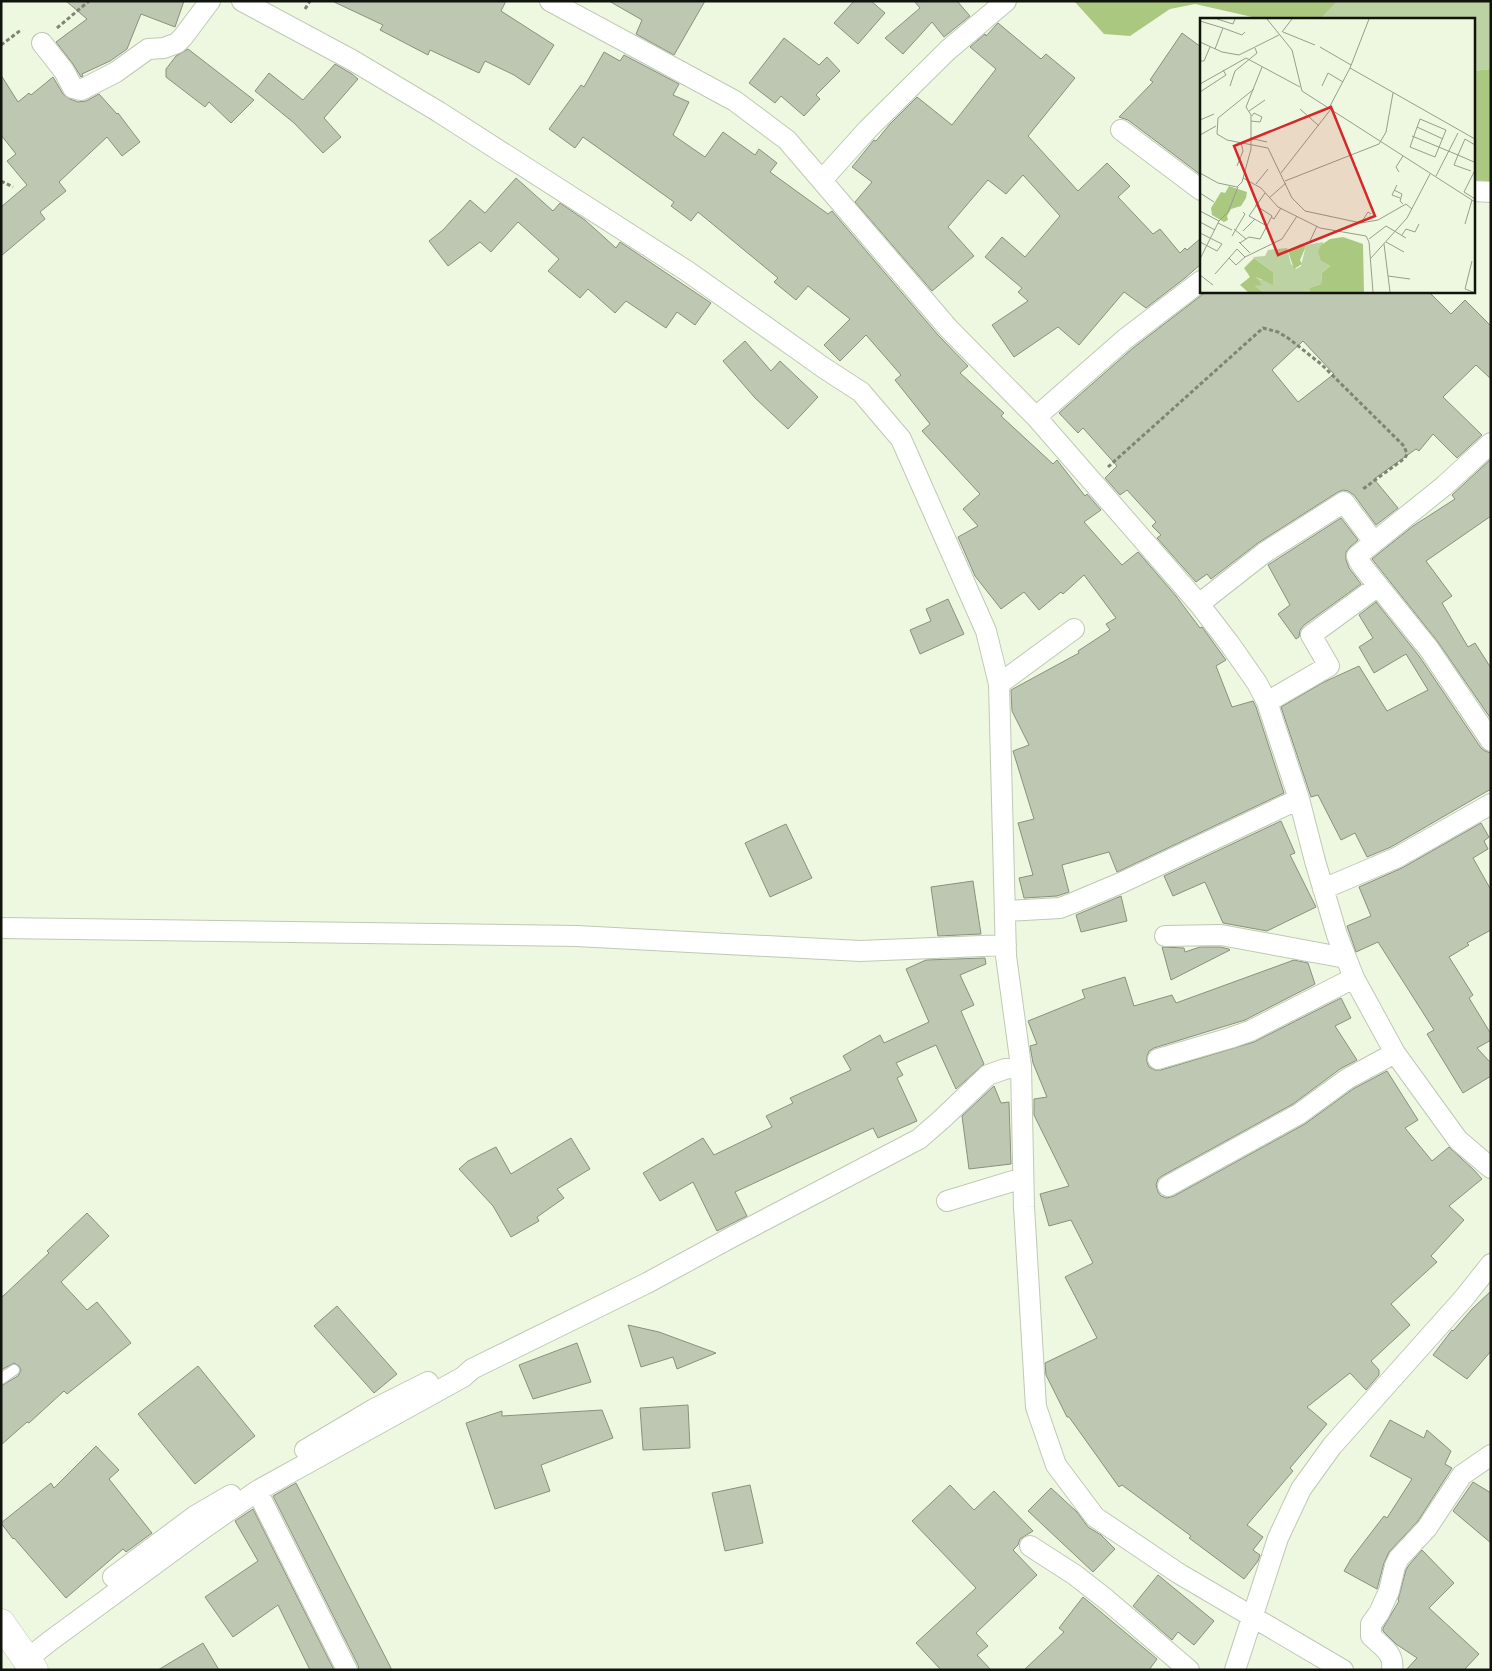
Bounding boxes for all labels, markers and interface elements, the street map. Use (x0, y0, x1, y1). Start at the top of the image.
inset map (1200, 18, 1474, 292)

